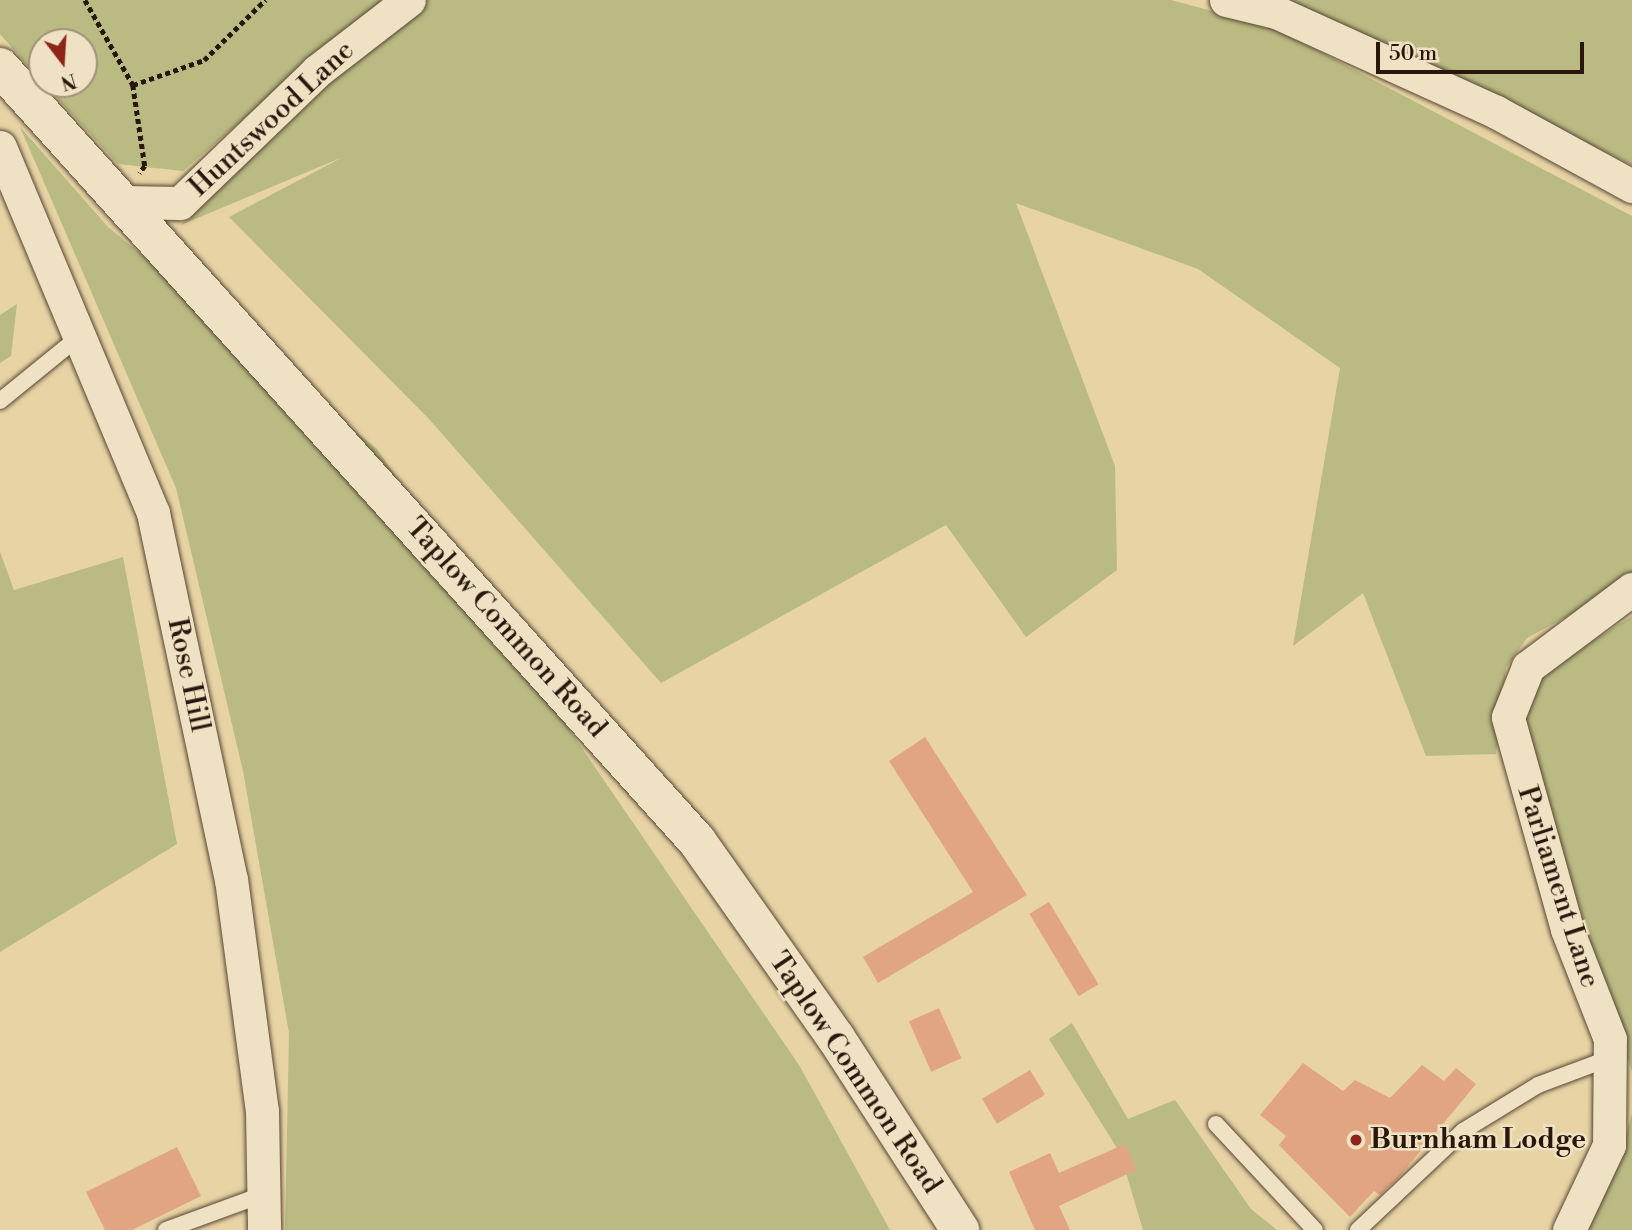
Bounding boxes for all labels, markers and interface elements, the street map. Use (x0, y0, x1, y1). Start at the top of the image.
north arrow (28, 28, 98, 98)
scale bar (1380, 28, 1588, 72)
street label: Huntswood Lane (182, 34, 362, 204)
text: 50 m (1389, 41, 1437, 67)
text: N (58, 67, 79, 95)
street label: Taplow Common Road (398, 511, 614, 745)
street label: Rose Hill (160, 615, 216, 735)
street label: Parliament Lane (1510, 782, 1606, 992)
street label: Taplow Common Road (762, 946, 948, 1200)
place label: Burnham Lodge (1370, 1123, 1586, 1157)
marker: Burnham Lodge (1348, 1132, 1364, 1148)

